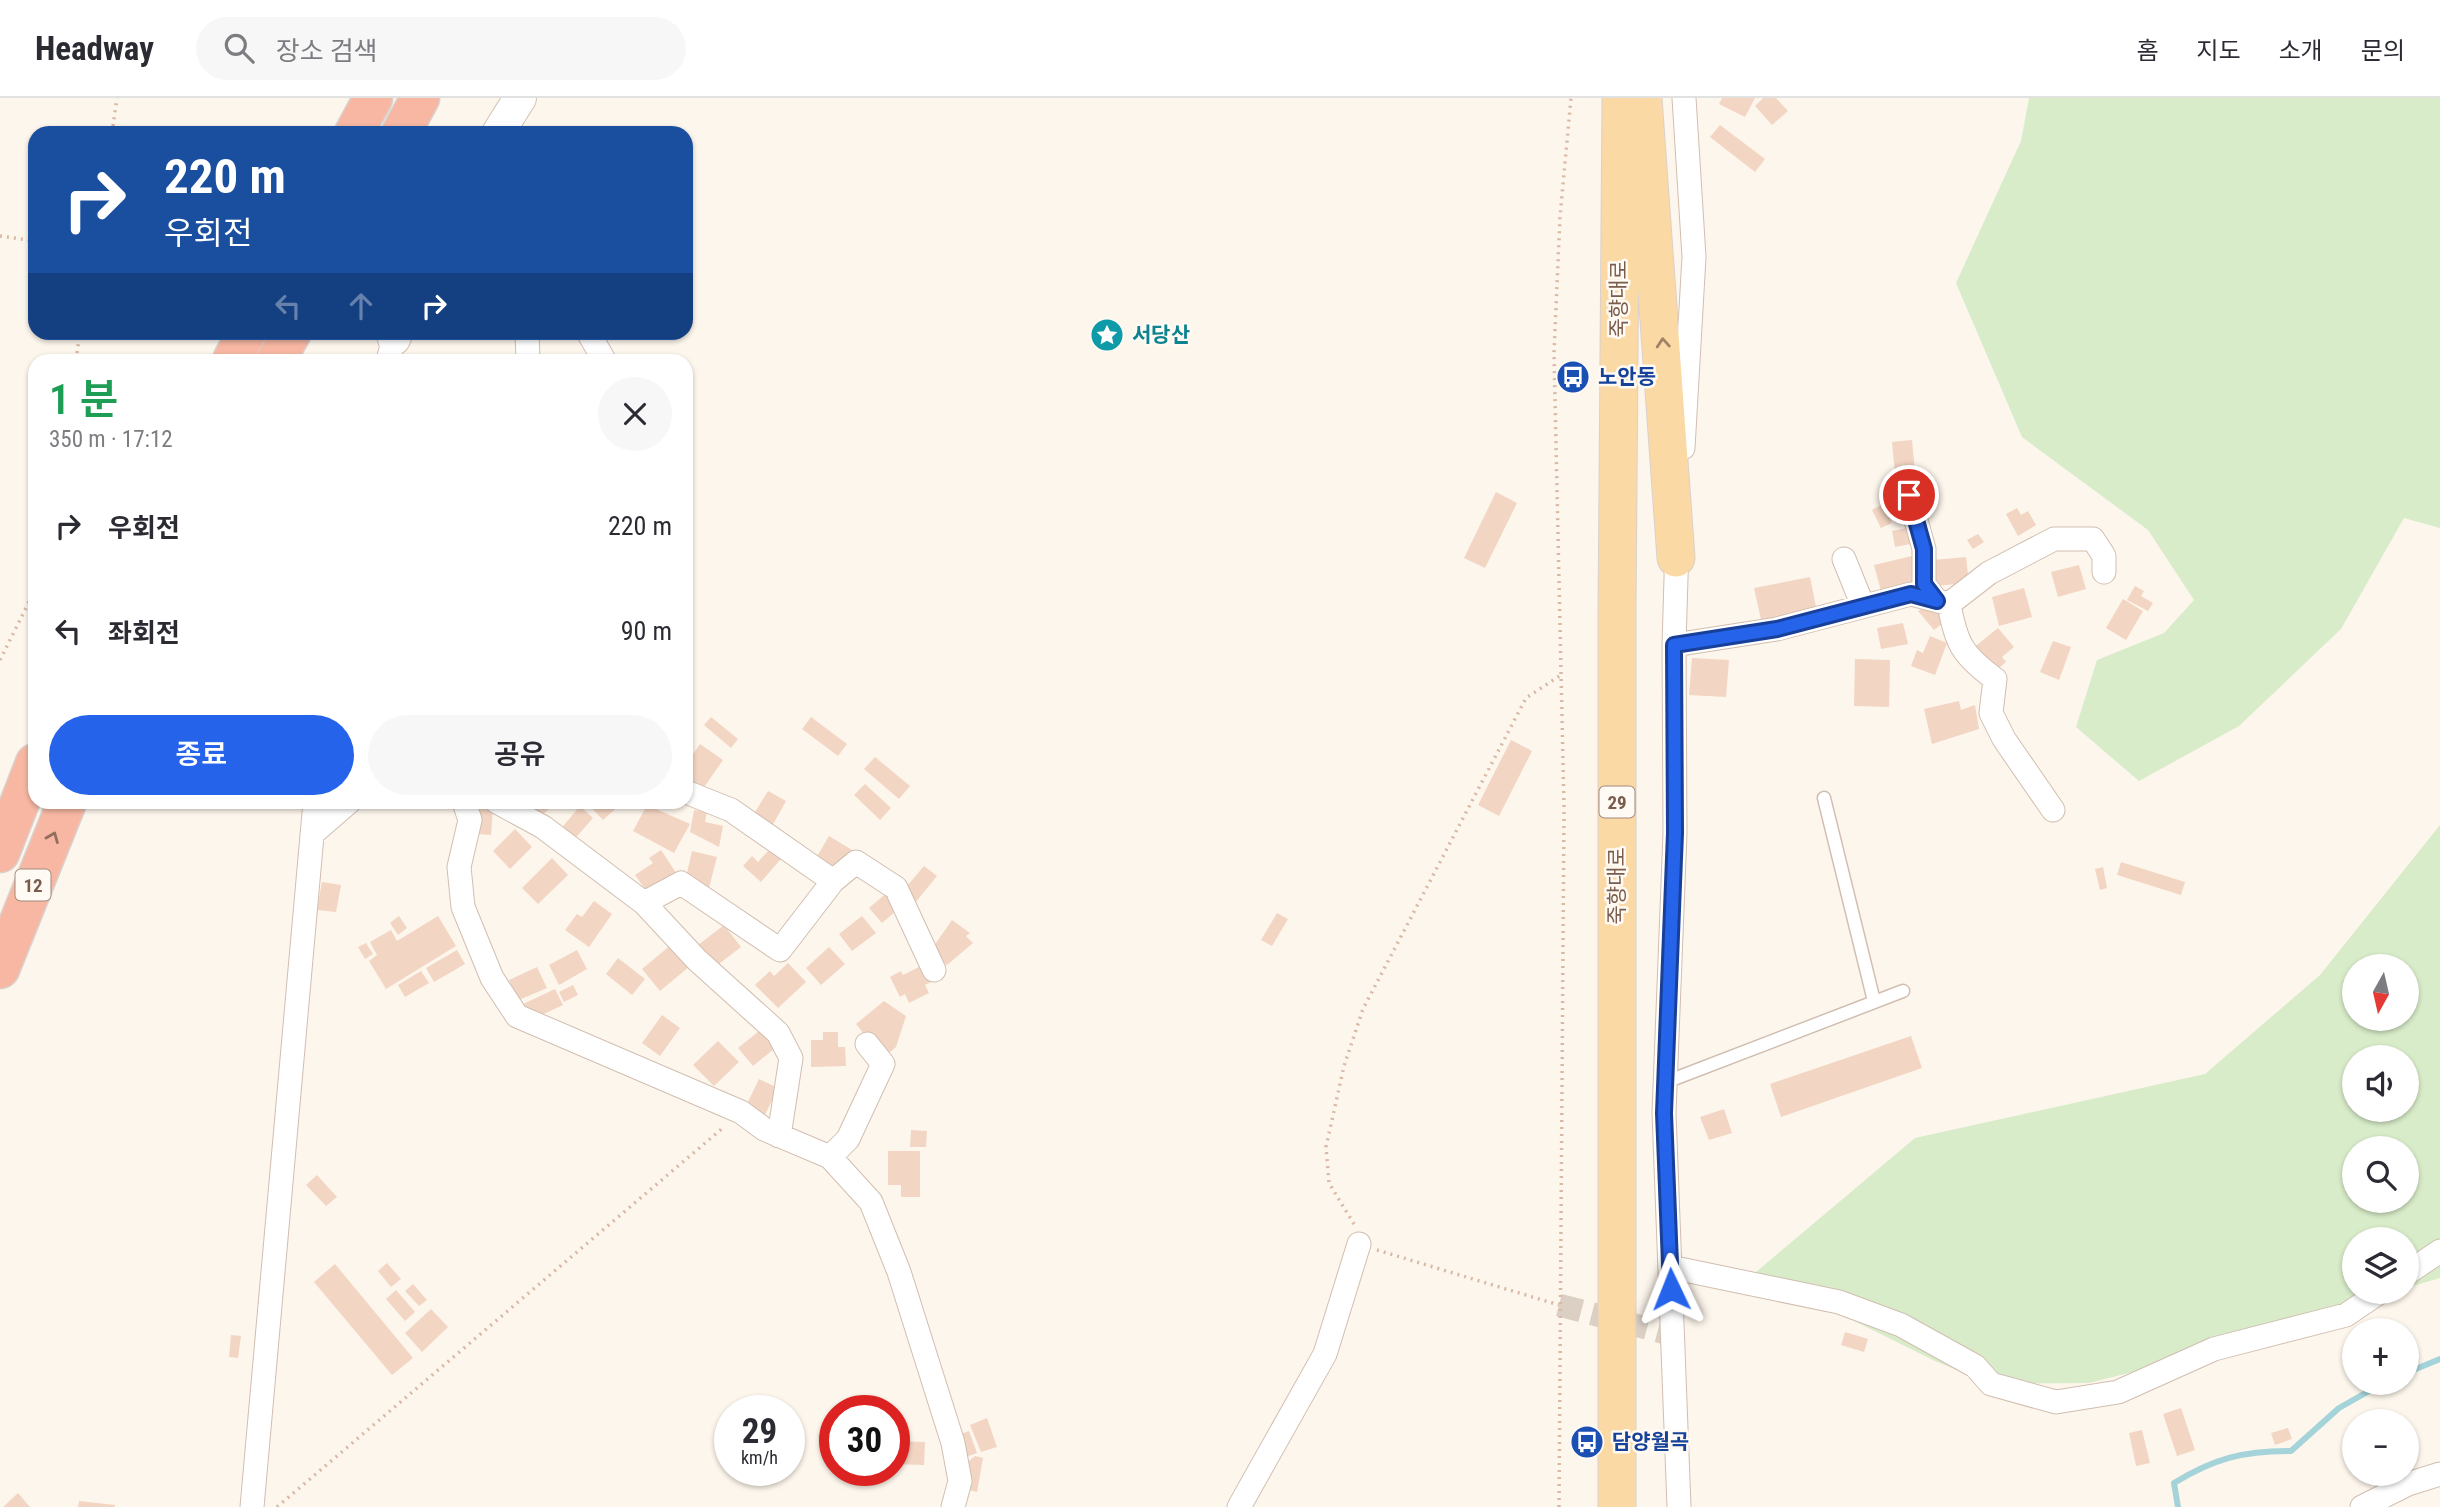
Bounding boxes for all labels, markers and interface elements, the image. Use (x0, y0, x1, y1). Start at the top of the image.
search box (196, 17, 686, 80)
text: Headway (35, 29, 154, 68)
icon: search (220, 29, 258, 67)
text: 장소 검색 (276, 36, 378, 66)
text: 홈 (2136, 37, 2158, 65)
text: 지도 (2196, 37, 2241, 65)
text: 소개 (2279, 37, 2323, 65)
text: 문의 (2361, 37, 2405, 65)
text: 220 m (164, 148, 286, 205)
icon: right (49, 154, 140, 245)
text: 우회전 (164, 214, 252, 252)
street label: 죽향대로 (1607, 260, 1631, 338)
icon: left (269, 287, 307, 325)
icon: ahead (342, 287, 380, 325)
icon: right (415, 287, 453, 325)
place icon: 서당산 (1088, 316, 1126, 354)
place label: 서당산 (1132, 323, 1190, 347)
one-way arrow (1655, 337, 1670, 348)
bus stop icon: 노안동 (1554, 358, 1592, 396)
place label: 노안동 (1598, 365, 1656, 389)
text: 1 분 (49, 375, 118, 424)
button: close (598, 377, 672, 451)
text: 350 m · 17:12 (49, 426, 173, 453)
pin (1879, 465, 1939, 525)
icon: arrive (1890, 476, 1928, 514)
icon: right (49, 507, 87, 545)
text: 220 m (608, 511, 672, 541)
text: 우회전 (108, 513, 180, 543)
icon: left (49, 612, 87, 650)
text: 90 m (621, 616, 672, 646)
text: 좌회전 (108, 618, 180, 648)
button: 종료 (49, 715, 354, 795)
button: 공유 (368, 715, 672, 795)
road number: 29 (1600, 786, 1634, 818)
one-way arrow (44, 832, 58, 844)
street label: 죽향대로 (1605, 847, 1629, 925)
road number: 12 (16, 870, 50, 900)
north arrow (2342, 954, 2418, 1031)
map controls (2342, 954, 2419, 1486)
button: sound (2342, 1045, 2419, 1122)
button: search (2342, 1136, 2419, 1213)
button: layers (2342, 1227, 2419, 1304)
position arrow (1634, 1252, 1708, 1326)
button: + (2342, 1318, 2419, 1395)
speed limit sign: 30 (819, 1395, 910, 1486)
button: − (2342, 1409, 2419, 1486)
text: 29 (742, 1411, 777, 1452)
bus stop icon: 담양월곡 (1568, 1423, 1606, 1461)
place label: 담양월곡 (1612, 1430, 1689, 1454)
text: km/h (741, 1447, 778, 1468)

